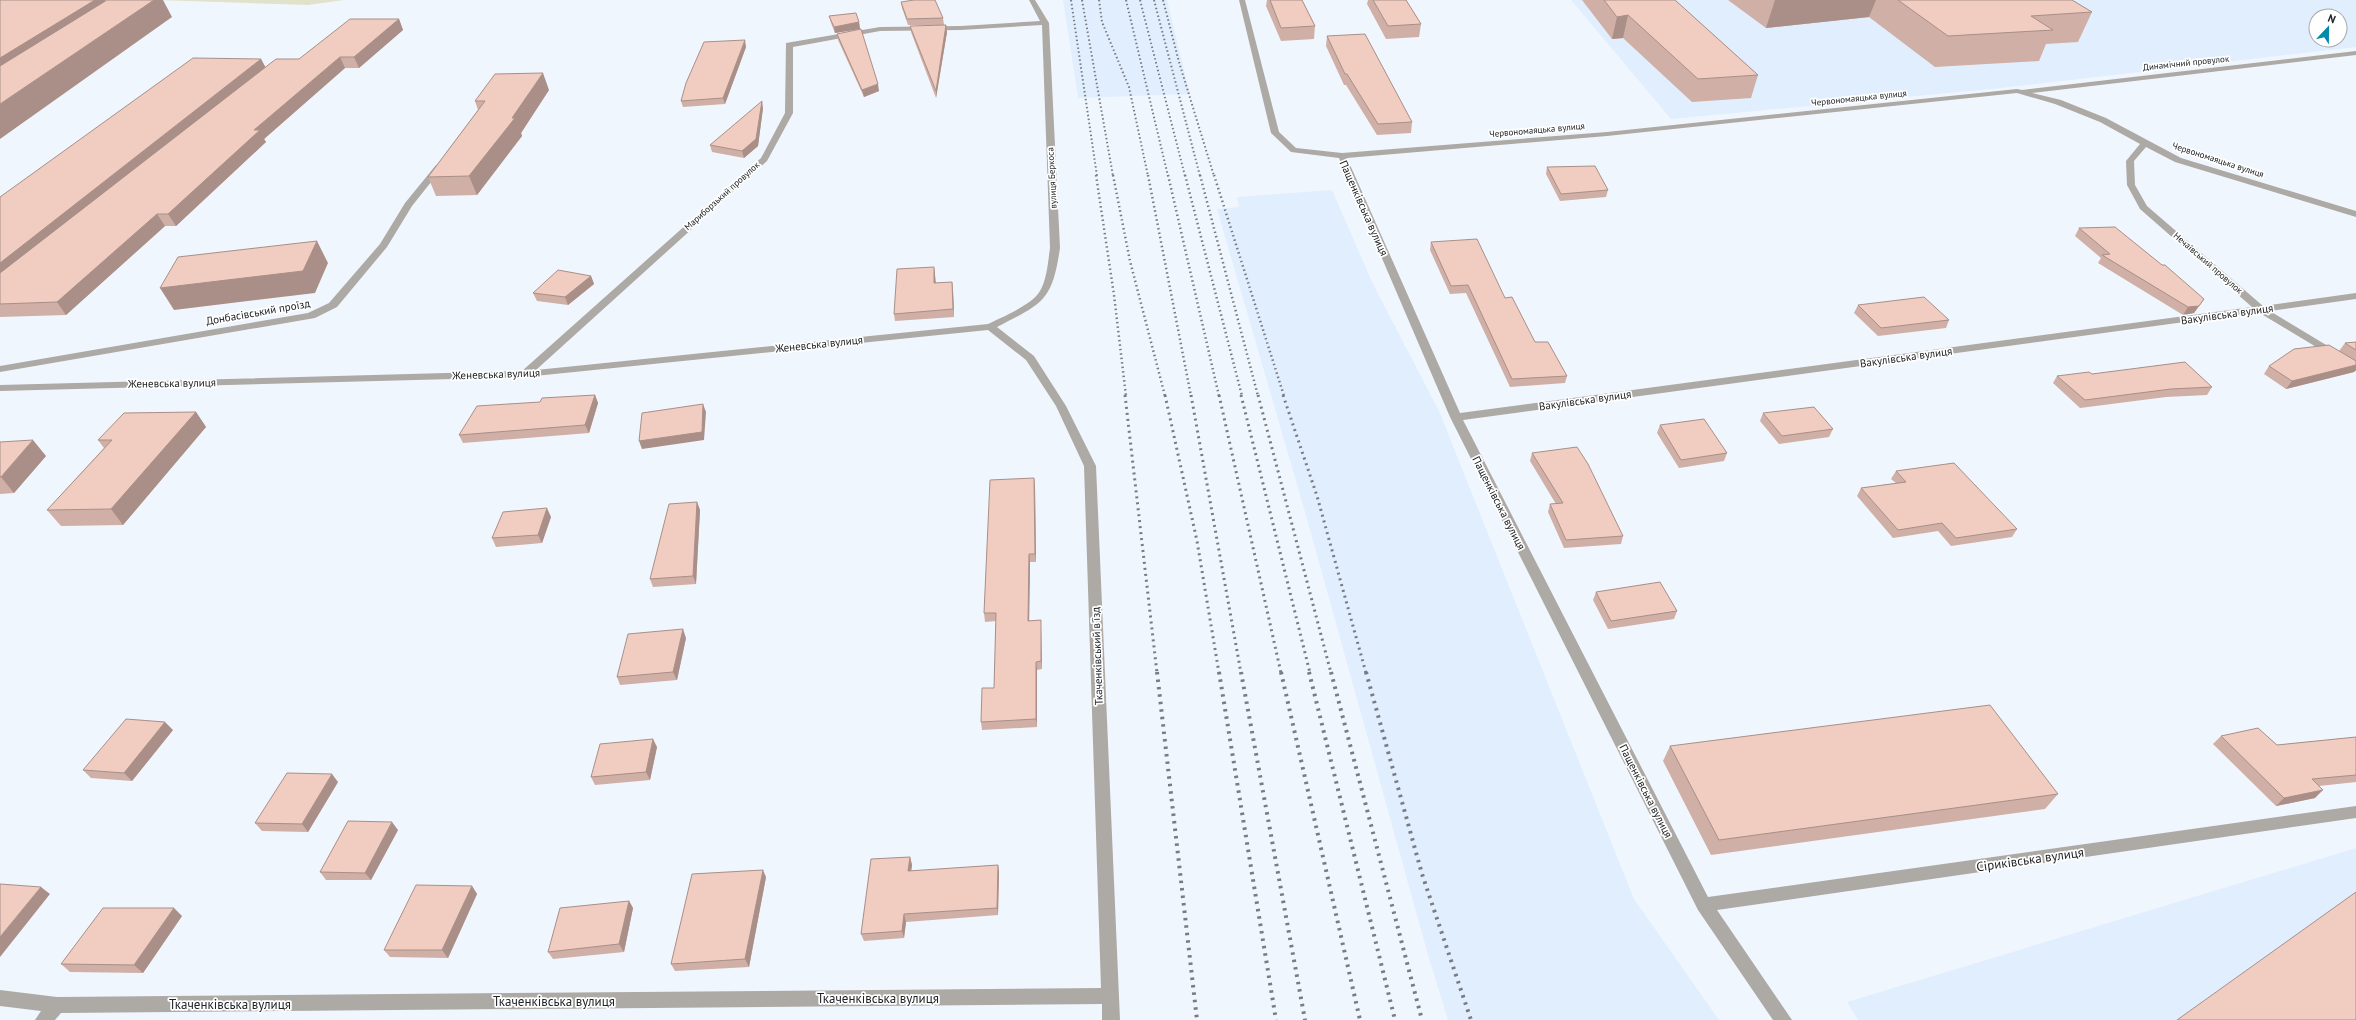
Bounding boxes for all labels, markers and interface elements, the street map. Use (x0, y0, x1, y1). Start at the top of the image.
north arrow (2308, 8, 2348, 48)
text: N (2326, 11, 2338, 27)
street label: Динамічний провулок (2142, 52, 2230, 73)
street label: Червономаяцька вулиця (1811, 87, 1907, 108)
street label: Червономаяцька вулиця (1489, 120, 1585, 139)
street label: Червономаяцька вулиця (2171, 139, 2265, 180)
street label: вулиця Беркоса (1044, 147, 1059, 209)
street label: Пащенківська вулиця (1337, 158, 1391, 258)
street label: Мариборзький провулок (682, 159, 762, 232)
street label: Нечаївський провулок (2172, 230, 2246, 296)
street label: Донбасівський проїзд (205, 296, 311, 328)
street label: Вакулівська вулиця (2180, 301, 2274, 327)
street label: Женевська вулиця (773, 332, 864, 356)
street label: Вакулівська вулиця (1859, 344, 1953, 370)
street label: Женевська вулиця (451, 365, 540, 383)
street label: Женевська вулиця (127, 375, 216, 391)
street label: Вакулівська вулиця (1538, 387, 1632, 413)
street label: Пащенківська вулиця (1469, 454, 1529, 552)
street label: Ткаченківський в'їзд (1088, 607, 1106, 705)
street label: Пащенківська вулиця (1616, 742, 1676, 840)
street label: Сіриківська вулиця (1975, 844, 2085, 875)
street label: Ткаченківська вулиця (817, 990, 939, 1007)
street label: Ткаченківська вулиця (493, 993, 615, 1010)
street label: Ткаченківська вулиця (169, 996, 291, 1013)

